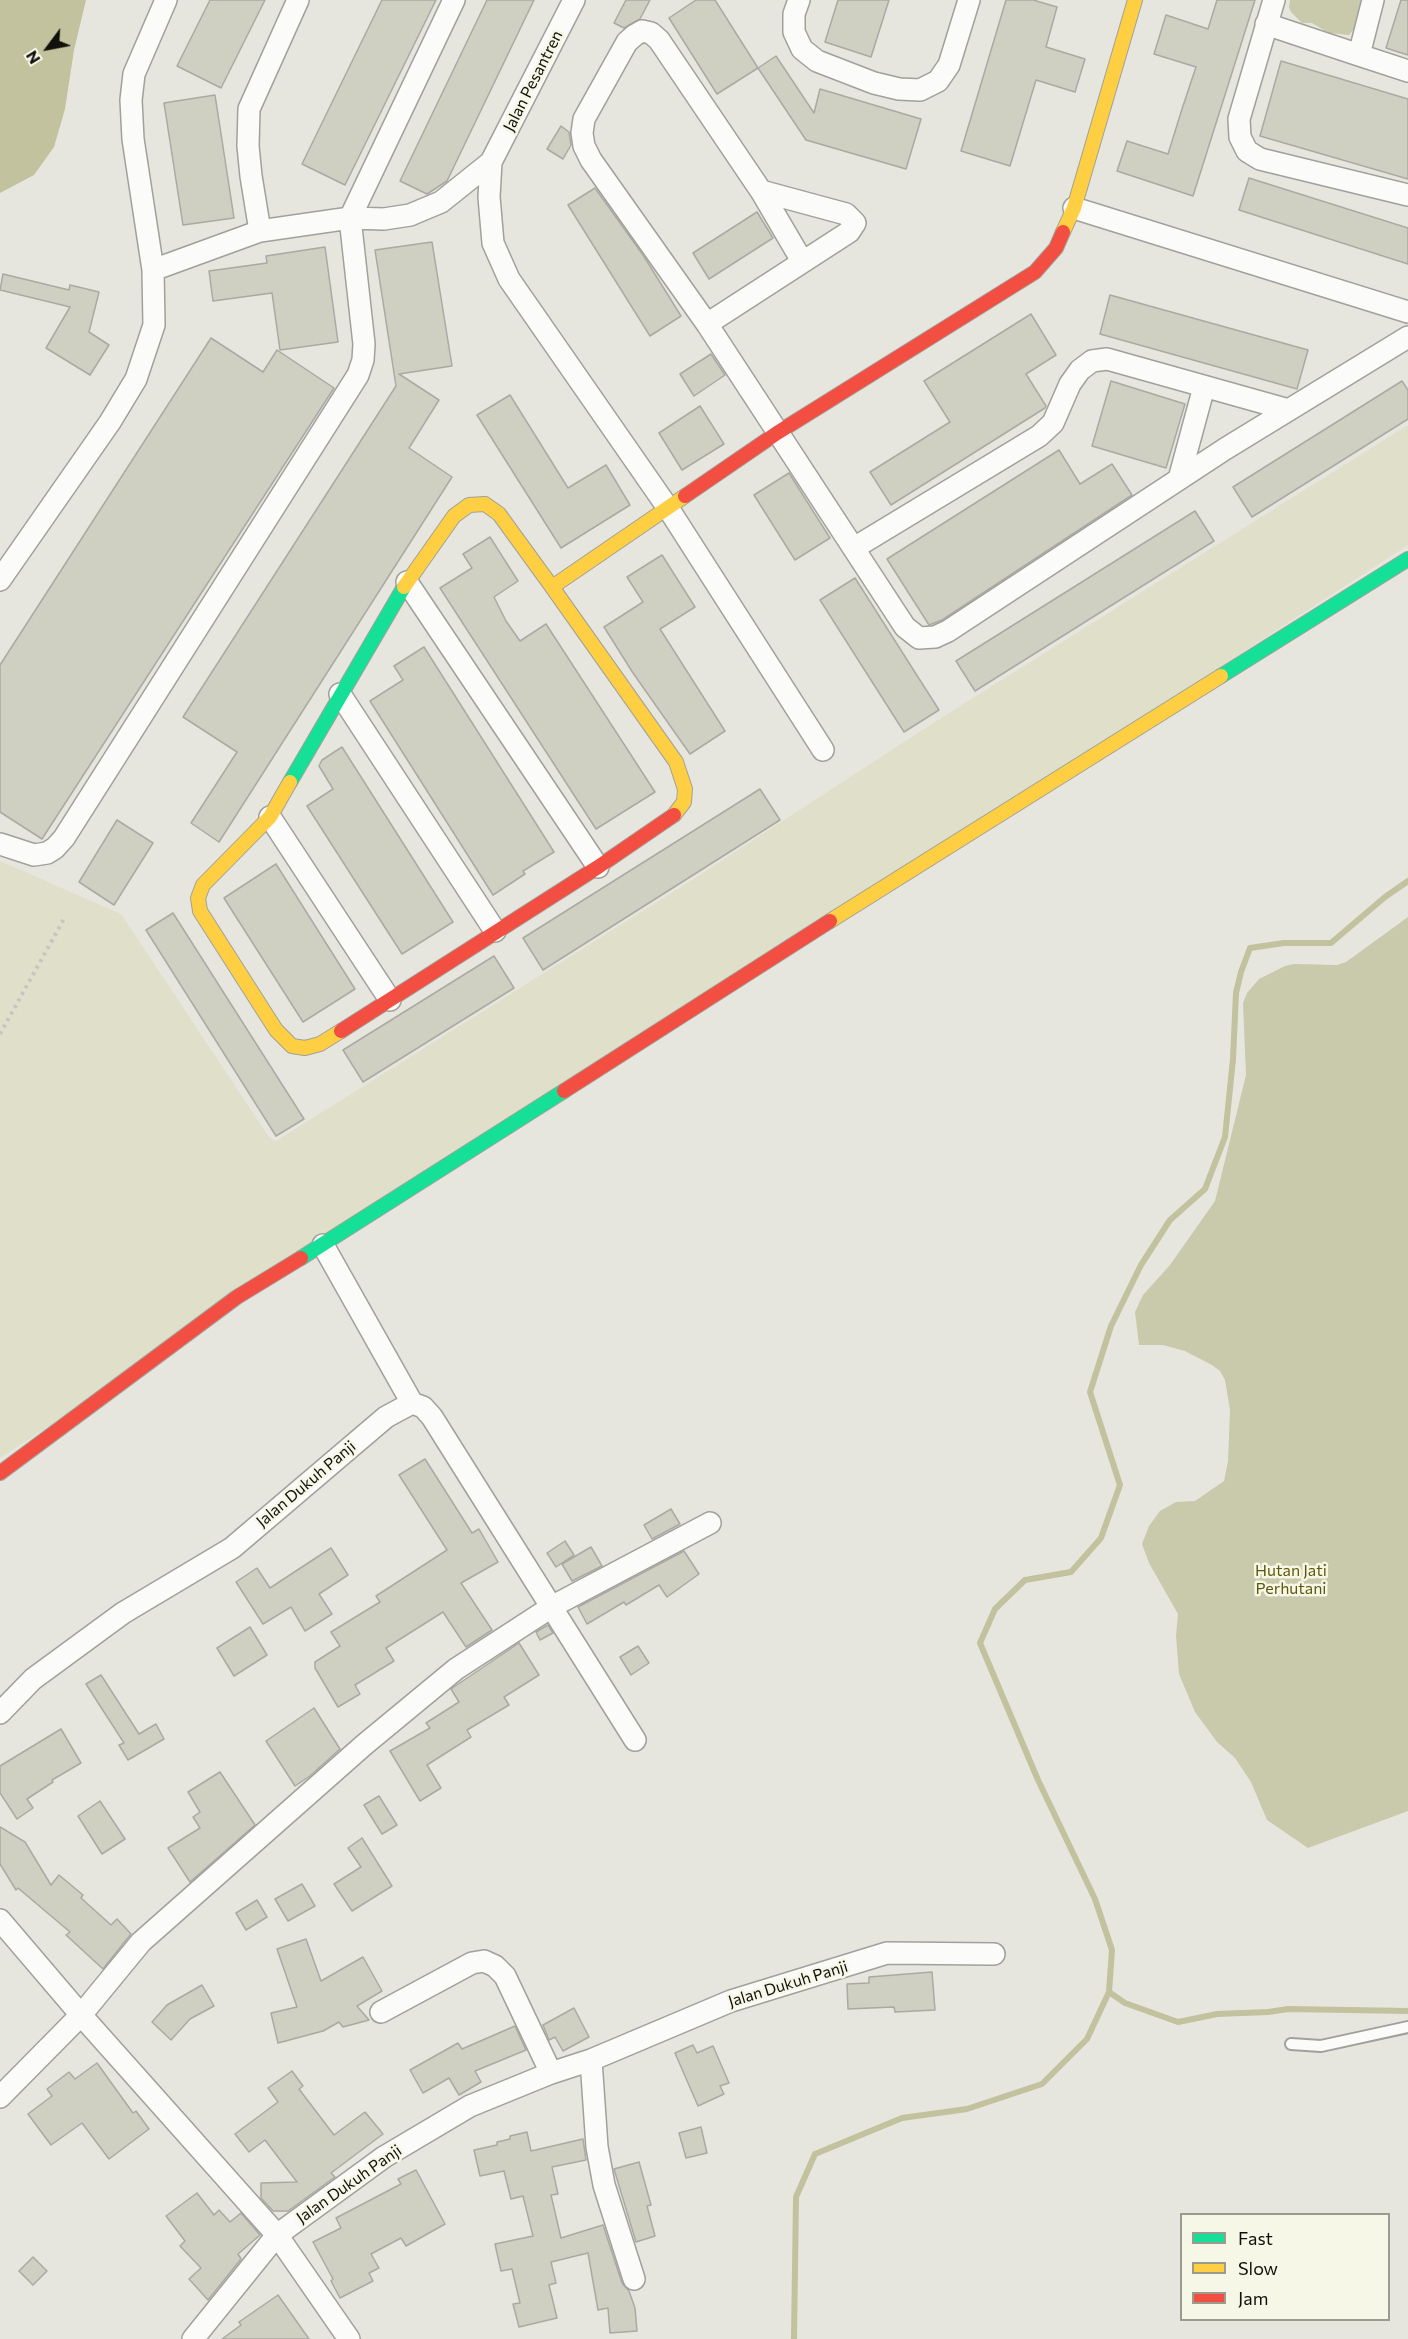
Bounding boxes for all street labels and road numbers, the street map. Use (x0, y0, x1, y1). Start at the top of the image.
street label: Jalan Pesantren (499, 27, 567, 135)
street label: Jalan Dukuh Panji (252, 1437, 360, 1531)
street label: Jalan Dukuh Panji (726, 1957, 850, 2011)
street label: Jalan Dukuh Panji (293, 2141, 405, 2227)

